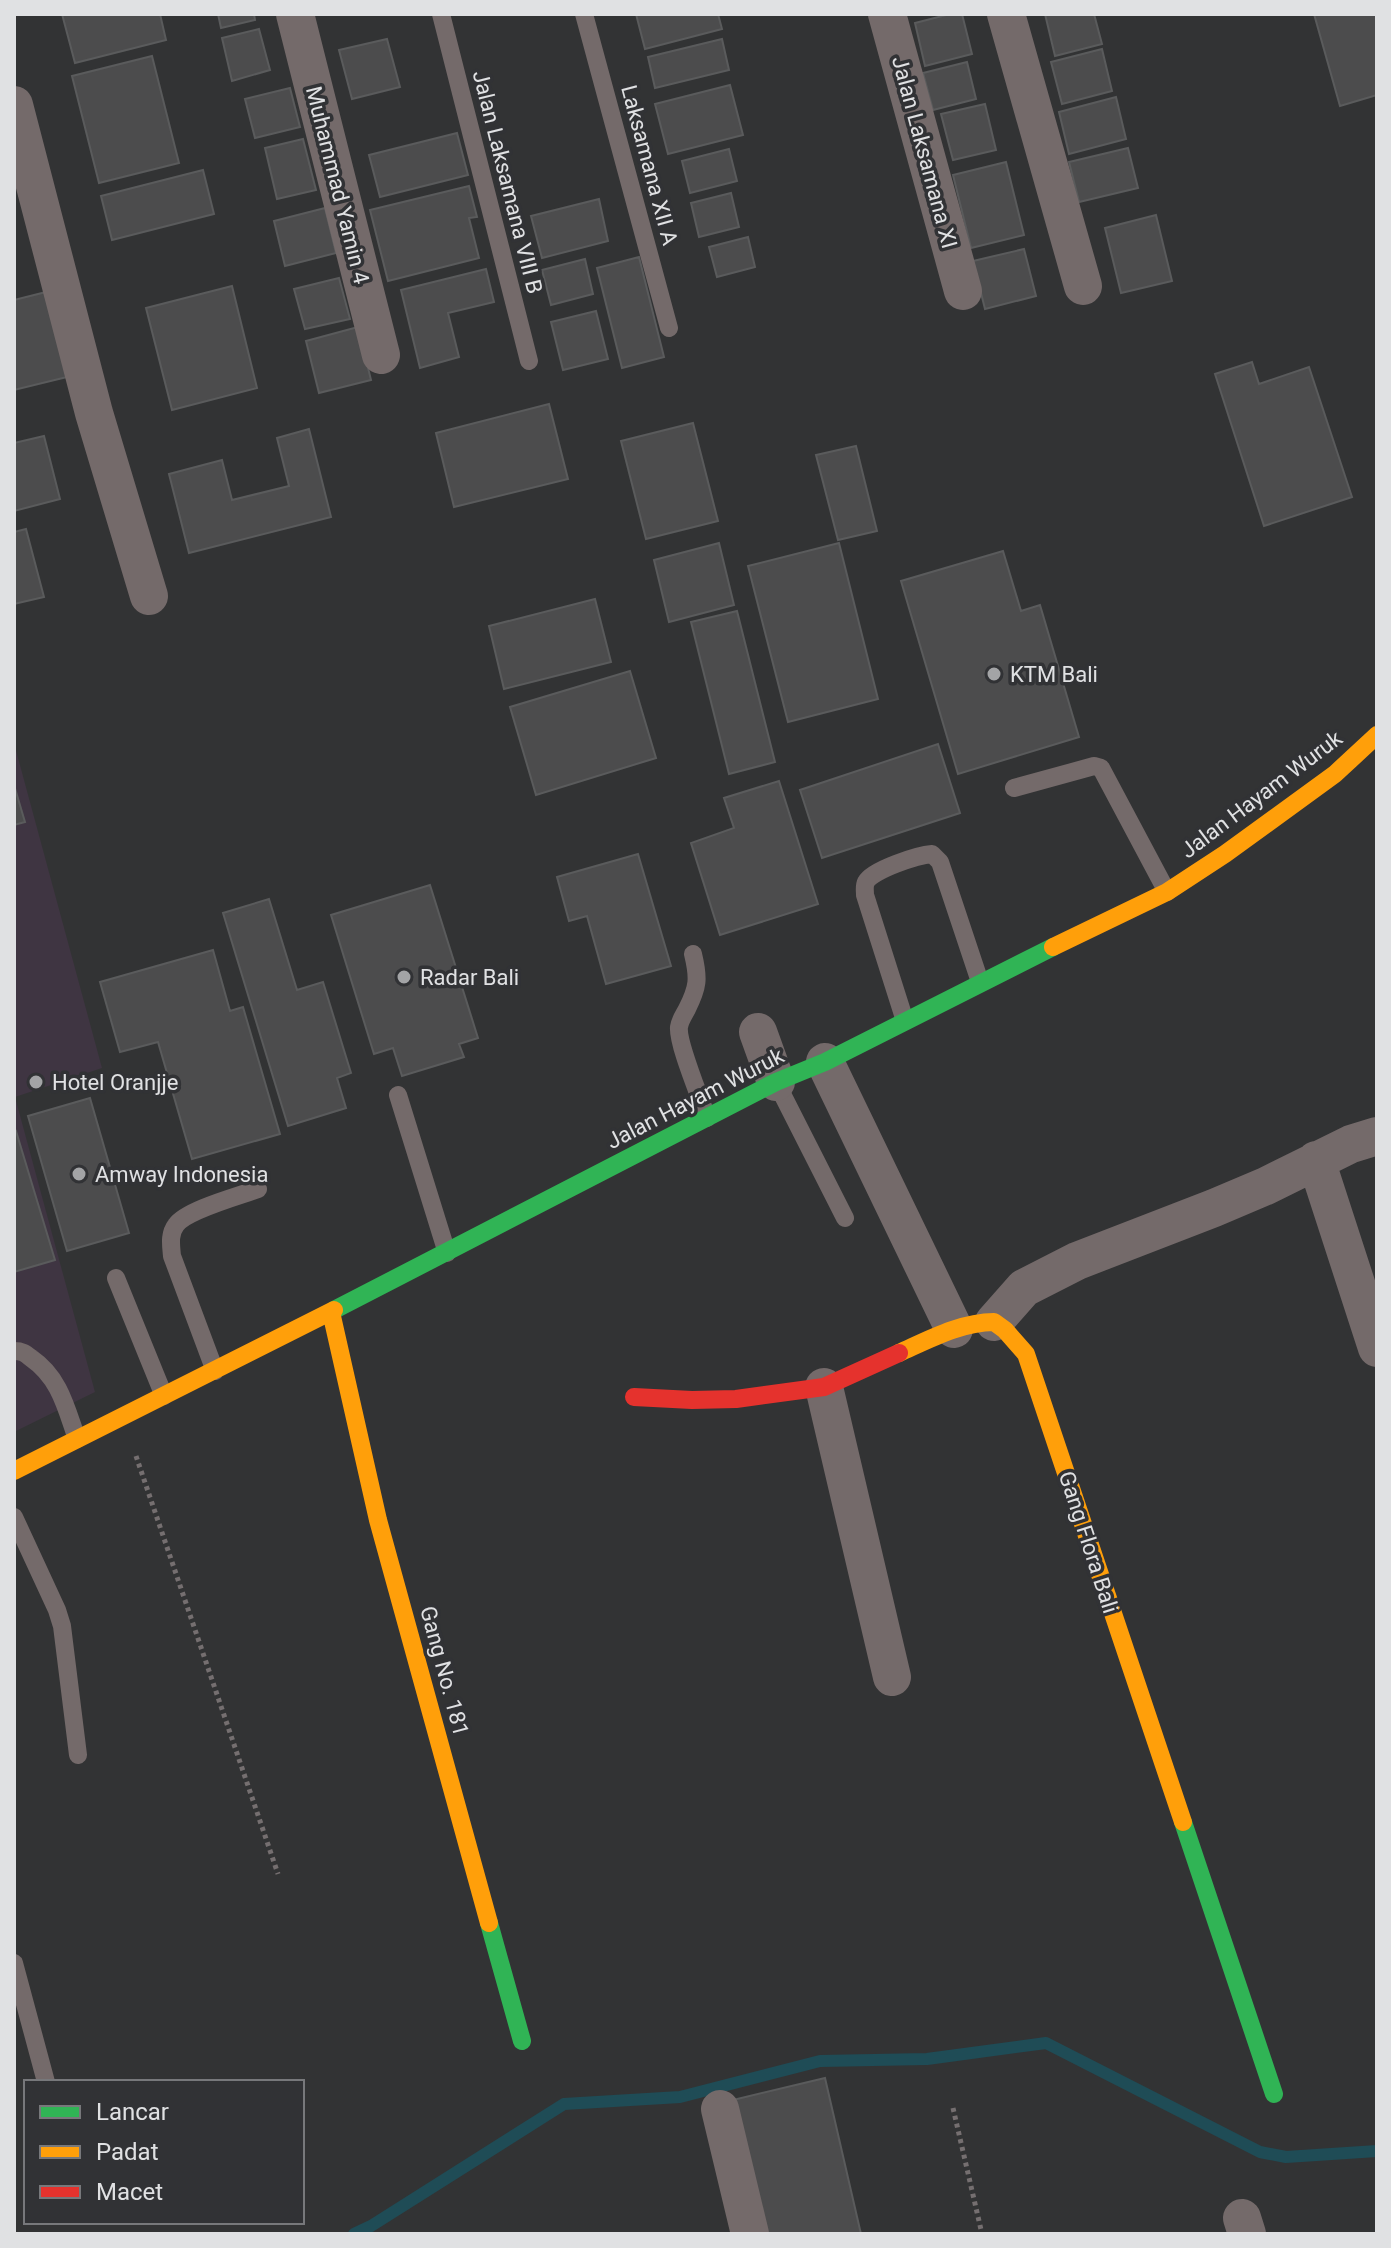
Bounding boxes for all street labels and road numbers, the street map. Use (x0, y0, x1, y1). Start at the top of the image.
street label: Jalan Laksamana XI (887, 53, 962, 251)
street label: Jalan Laksamana VIII B (468, 68, 547, 296)
street label: Laksamana XII A (616, 82, 683, 249)
street label: Muhammad Yamin 4 (301, 84, 374, 287)
street label: Jalan Hayam Wuruk (1176, 725, 1348, 863)
street label: Jalan Hayam Wuruk (602, 1043, 789, 1154)
street label: Gang Flora Bali (1054, 1468, 1123, 1616)
street label: Gang No. 181 (415, 1603, 474, 1739)

